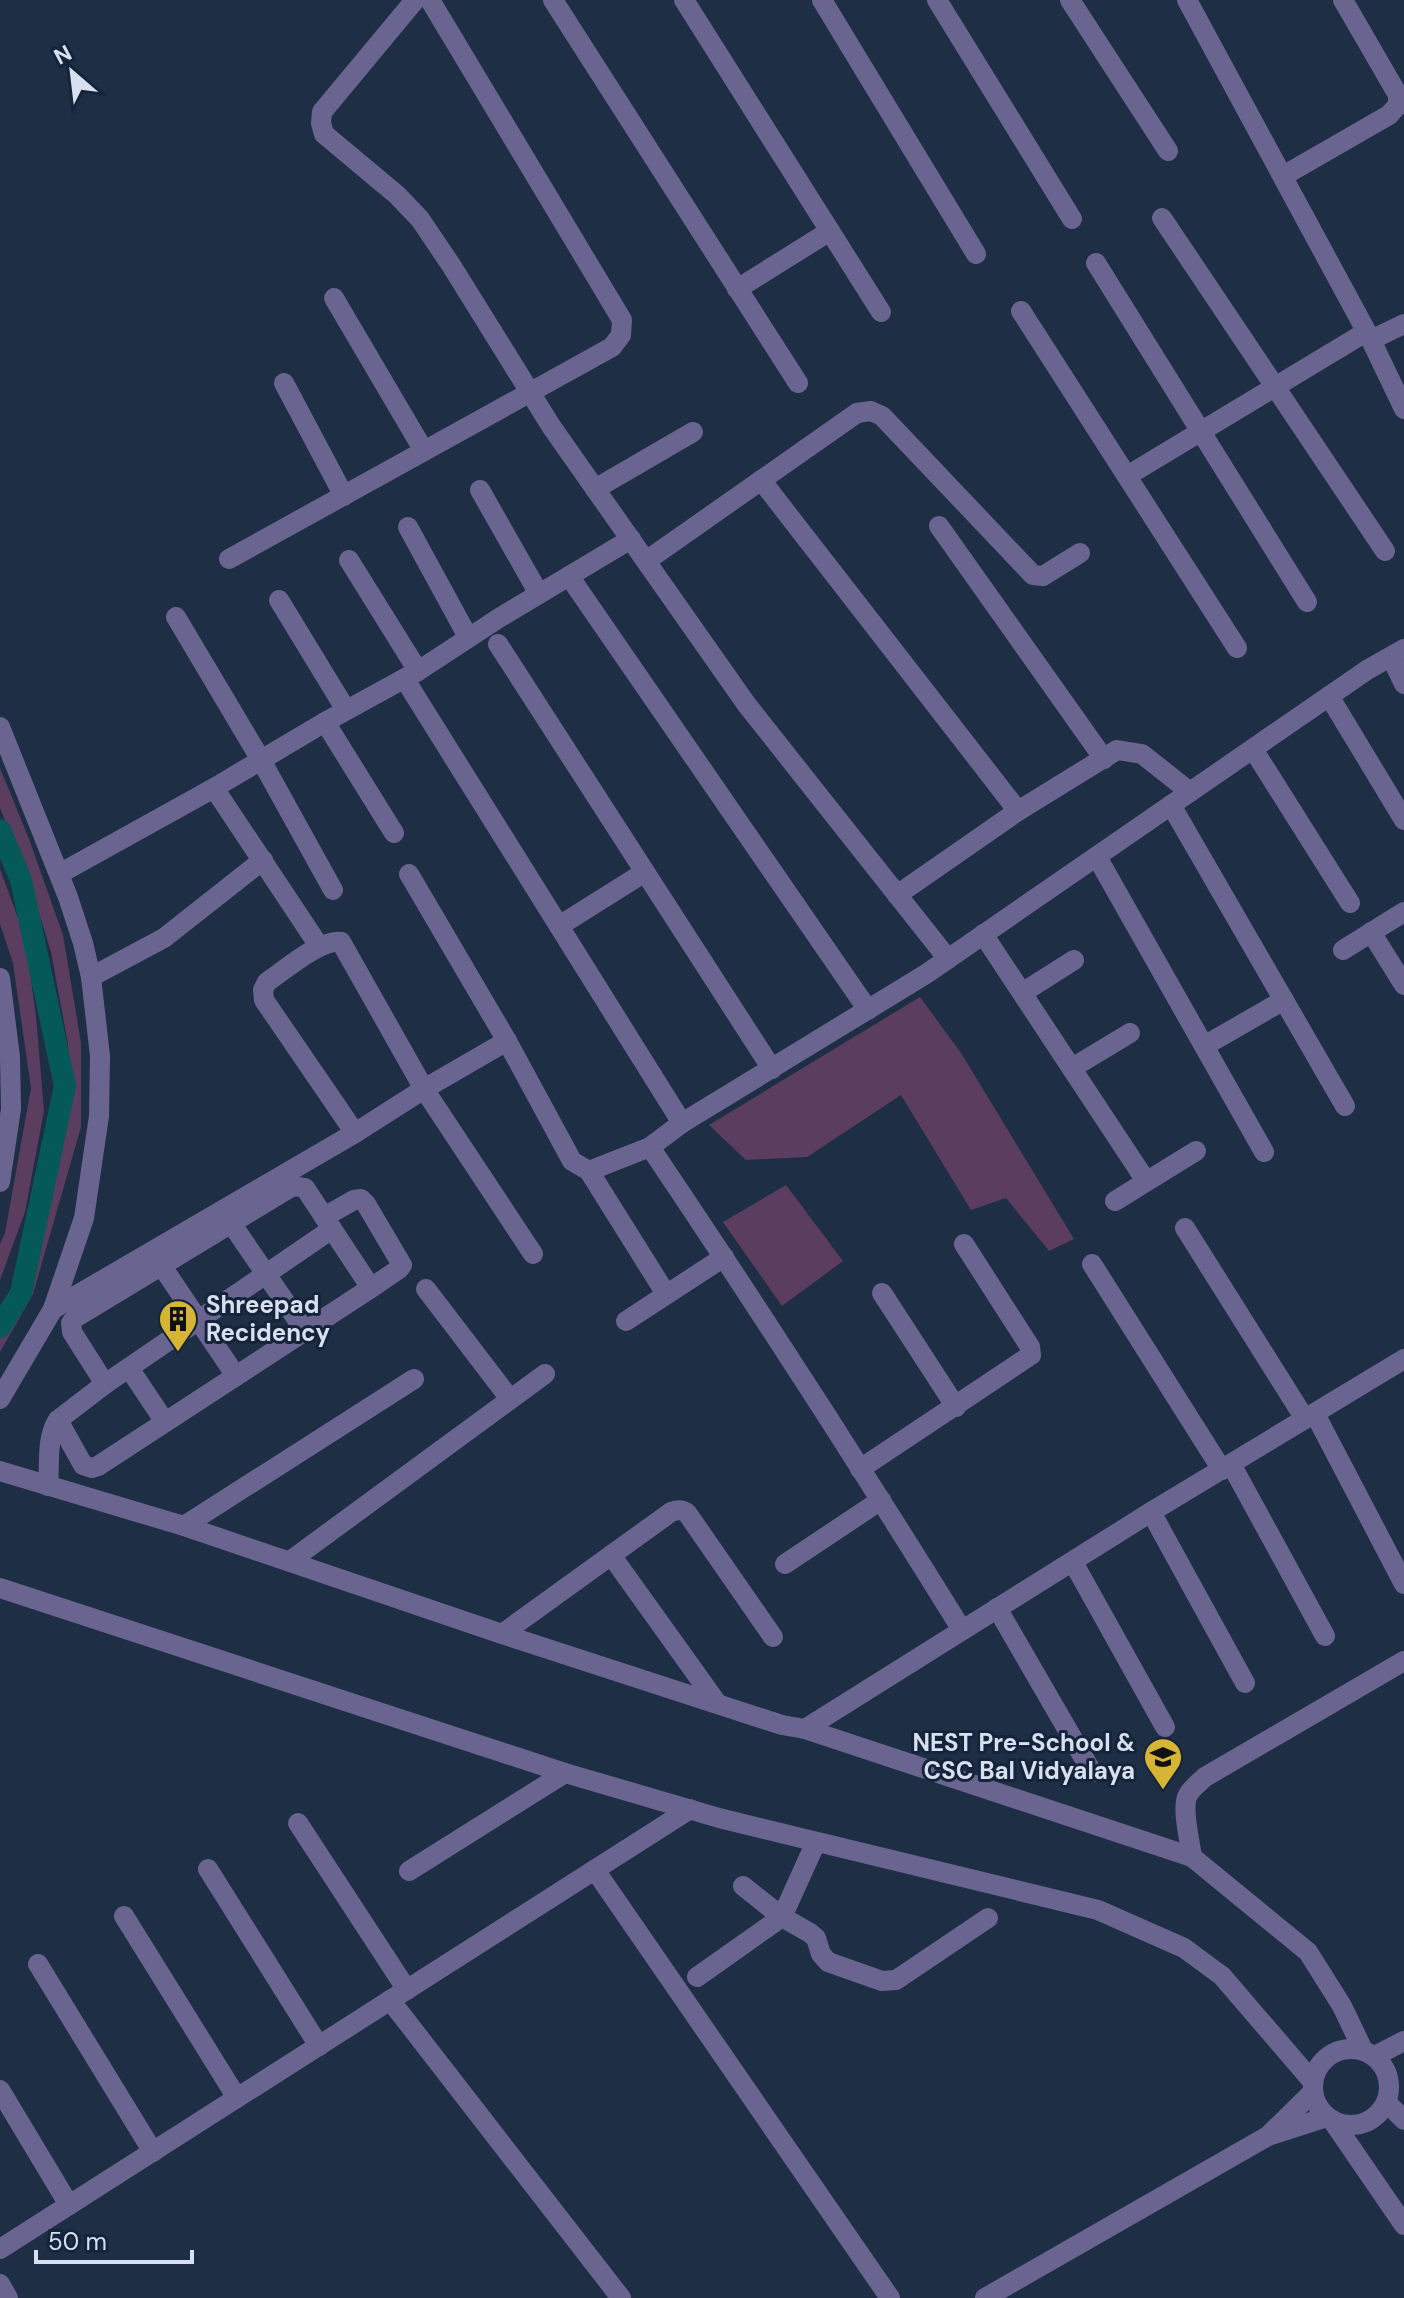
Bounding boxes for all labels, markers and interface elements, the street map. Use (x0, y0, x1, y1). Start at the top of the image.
north arrow (32, 32, 112, 112)
text: N (49, 38, 77, 71)
place label: Shreepad Recidency (206, 1289, 331, 1348)
building icon: Shreepad Recidency (157, 1298, 199, 1353)
place label: NEST Pre-School & CSC Bal Vidyalaya (913, 1727, 1135, 1786)
school or university icon: NEST Pre-School & CSC Bal Vidyalaya (1142, 1736, 1184, 1791)
scale bar (36, 2214, 192, 2264)
text: 50 m (48, 2226, 107, 2257)

